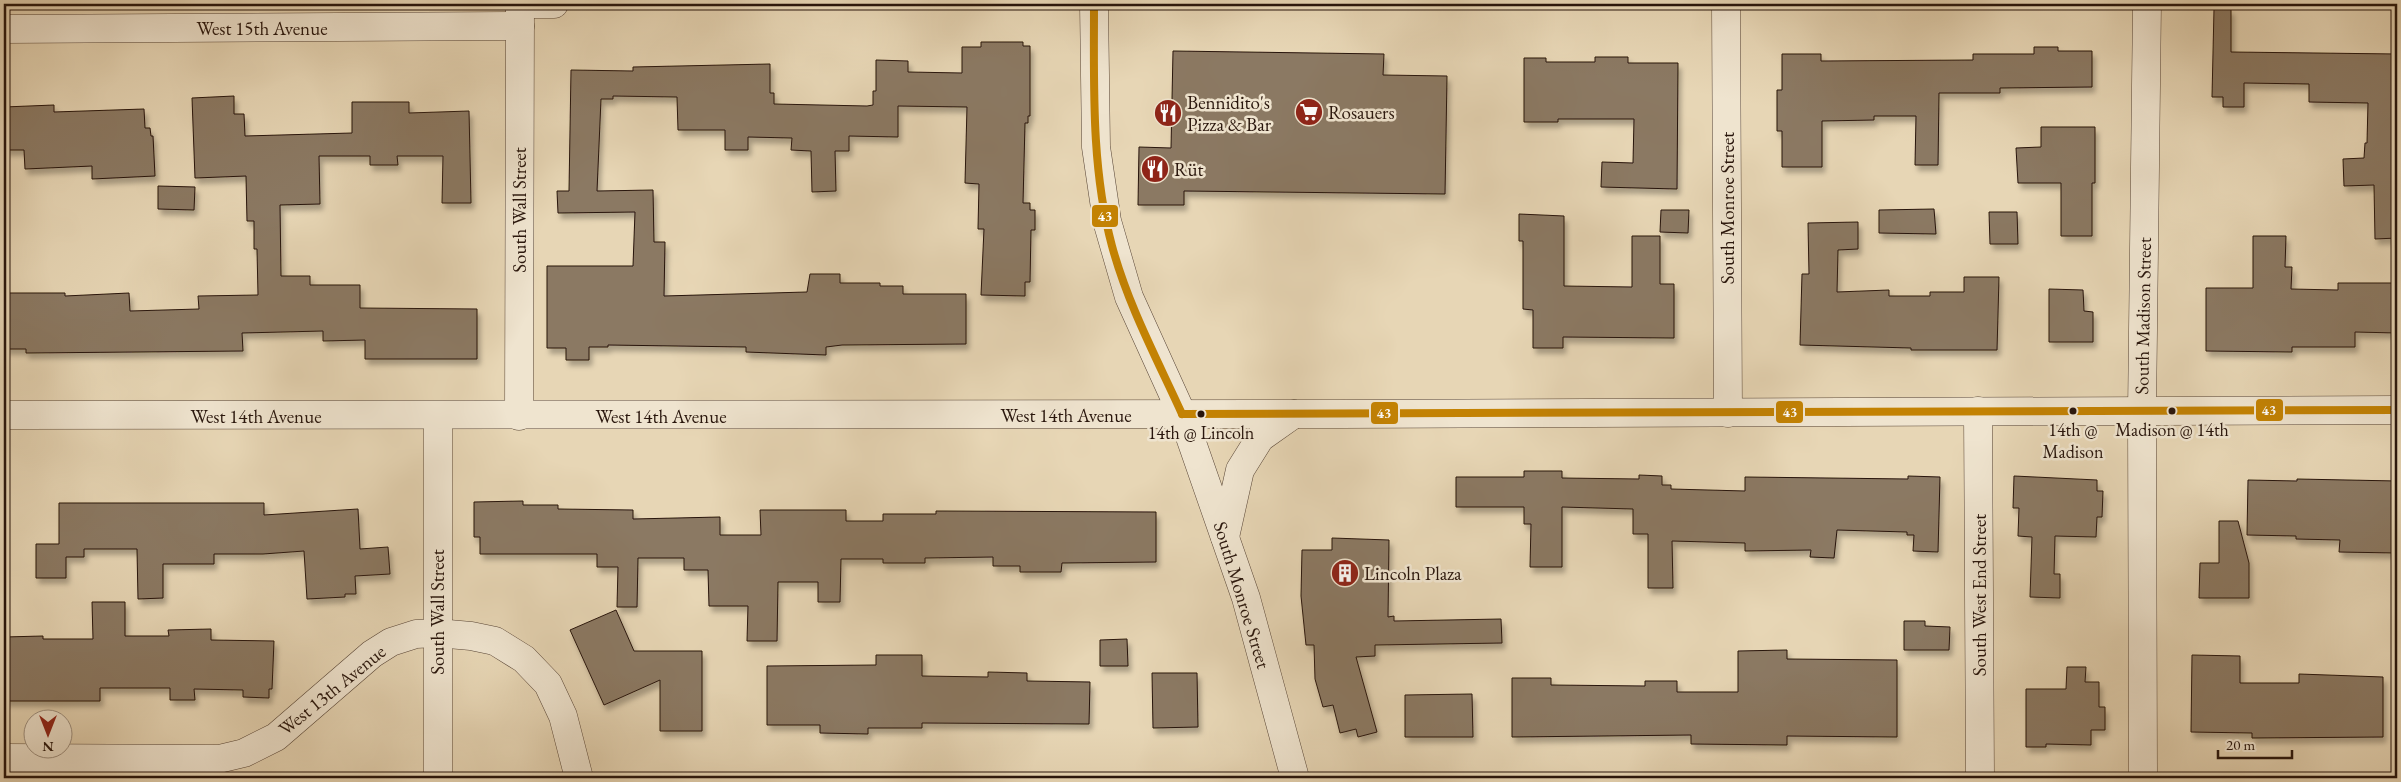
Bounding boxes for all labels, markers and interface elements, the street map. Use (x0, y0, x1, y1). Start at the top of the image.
street label: West 15th Avenue (196, 16, 328, 41)
place label: Bennidito's Pizza & Bar (1187, 90, 1272, 137)
supermarket icon: Rosauers (1294, 97, 1324, 127)
restaurant icon: Bennidito's Pizza & Bar (1153, 98, 1183, 128)
place label: Rosauers (1328, 100, 1395, 125)
street label: South Monroe Street (1715, 132, 1740, 284)
street label: South Wall Street (507, 147, 532, 273)
restaurant icon: Rüt (1140, 154, 1170, 184)
place label: Rüt (1174, 157, 1204, 182)
line badge: 43 (1091, 204, 1119, 228)
text: 43 (1098, 207, 1112, 225)
street label: South Madison Street (2129, 237, 2157, 395)
line badge: 43 (2255, 398, 2284, 422)
line badge: 43 (1775, 400, 1804, 424)
line badge: 43 (1370, 401, 1399, 425)
text: 43 (2262, 401, 2276, 419)
street label: West 14th Avenue (1000, 403, 1132, 428)
text: 43 (1783, 403, 1797, 421)
street label: West 14th Avenue (190, 404, 322, 429)
street label: West 14th Avenue (595, 404, 727, 429)
text: 43 (1377, 404, 1391, 422)
marker: 14th @ Madison (2068, 406, 2078, 416)
marker: Madison @ 14th (2167, 406, 2177, 416)
marker: 14th @ Lincoln (1196, 409, 1206, 419)
place label: 14th @ Madison (2043, 418, 2104, 463)
place label: Madison @ 14th (2115, 418, 2229, 441)
place label: 14th @ Lincoln (1148, 421, 1255, 444)
street label: South West End Street (1967, 514, 1992, 676)
street label: South Monroe Street (1208, 518, 1276, 672)
street label: South Wall Street (425, 549, 450, 675)
building icon: Lincoln Plaza (1330, 558, 1360, 588)
place label: Lincoln Plaza (1364, 561, 1462, 586)
street label: West 13th Avenue (273, 639, 391, 741)
north arrow (22, 710, 72, 760)
scale bar (2218, 727, 2292, 759)
text: 20 m (2226, 735, 2255, 754)
text: N (42, 738, 54, 756)

